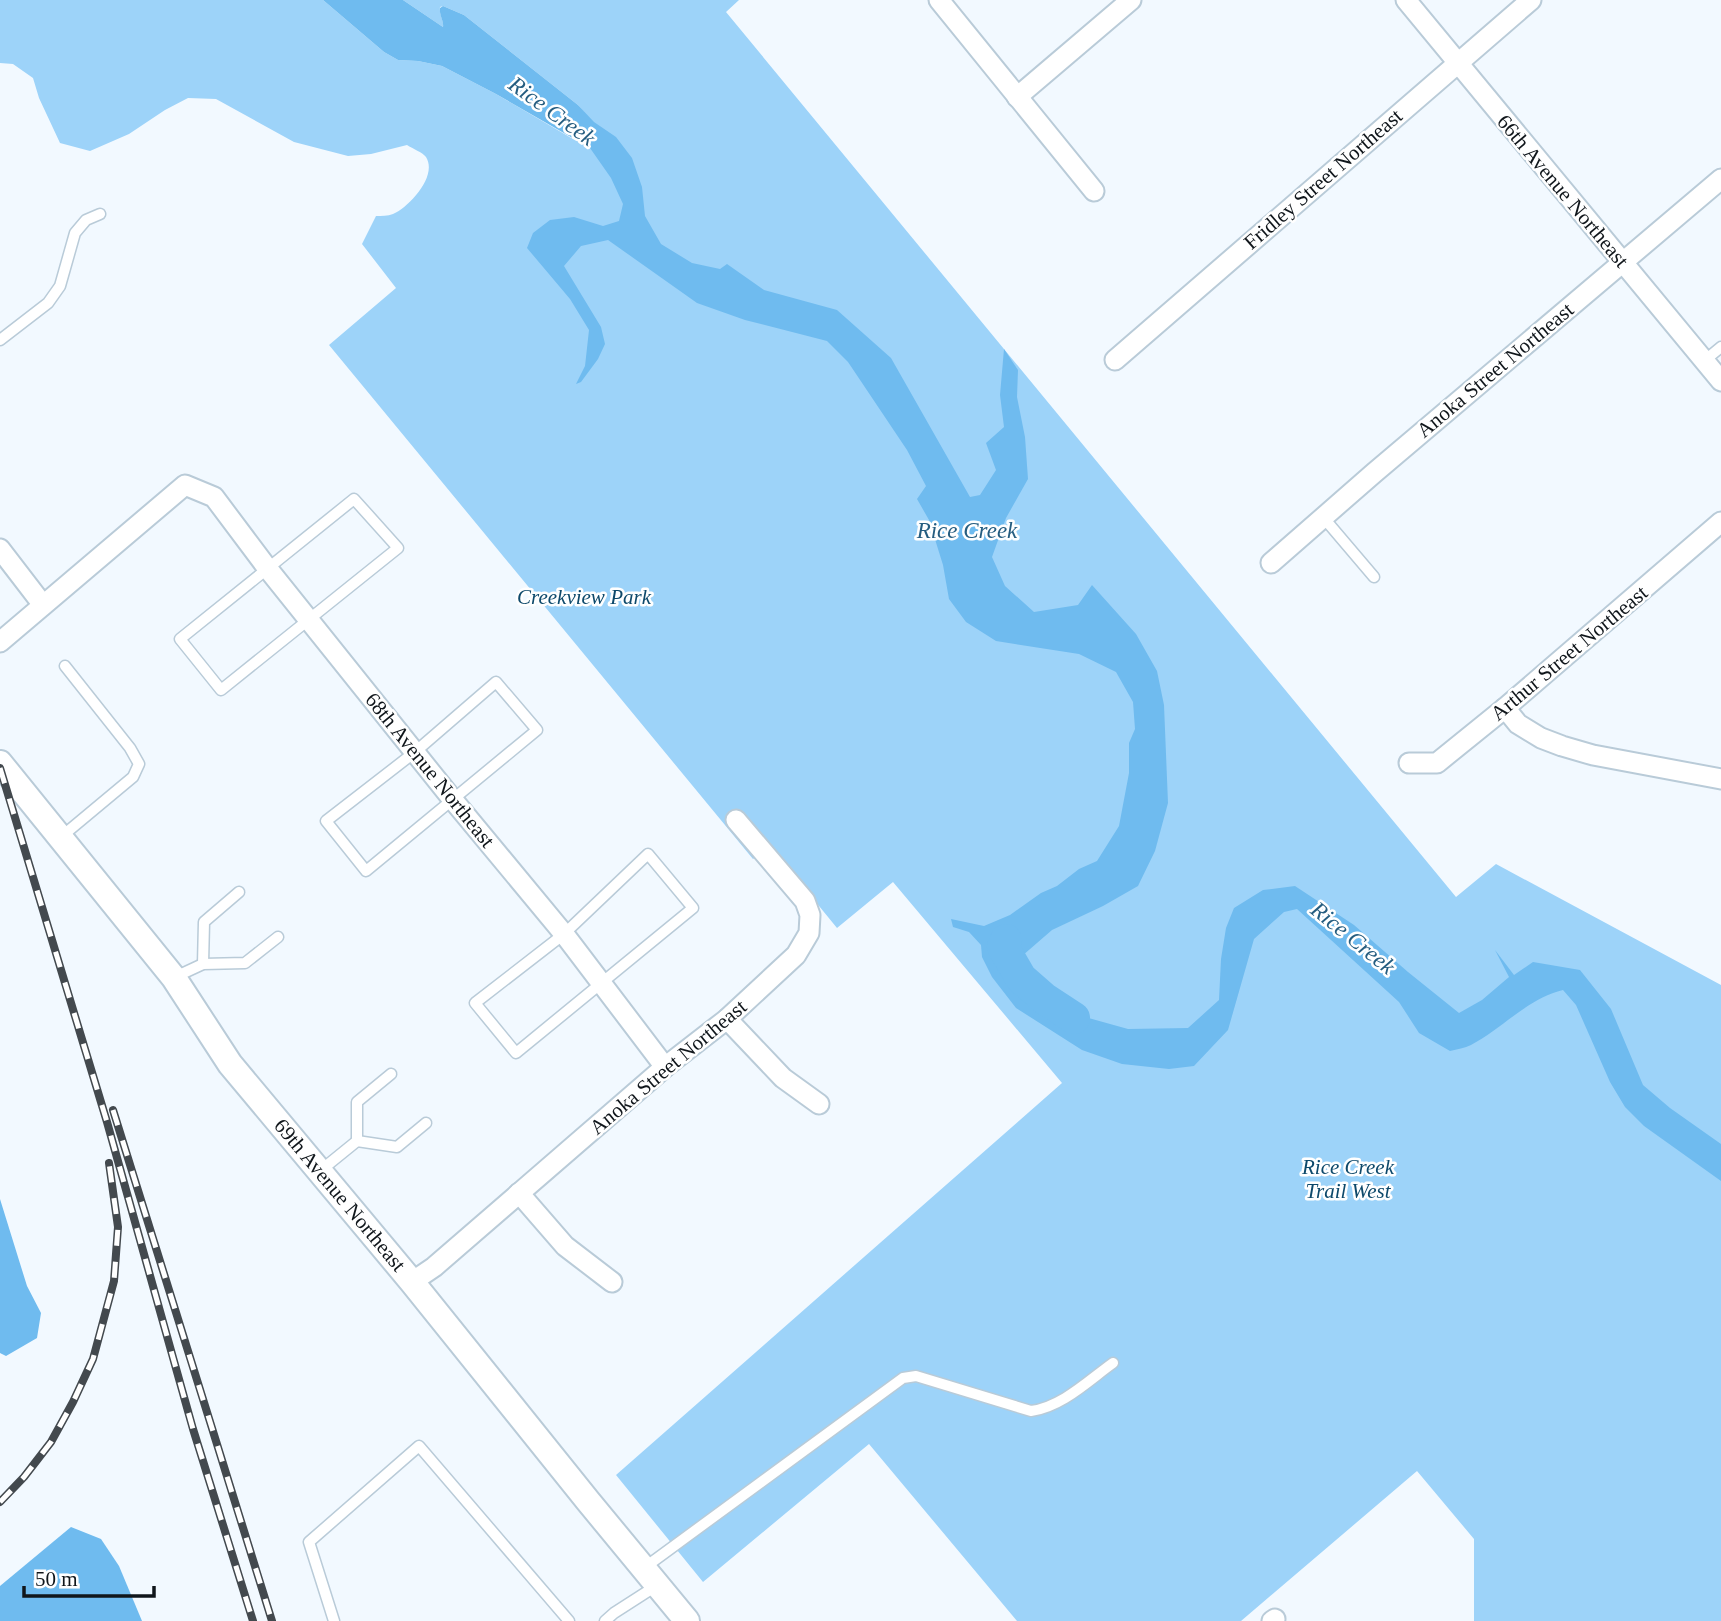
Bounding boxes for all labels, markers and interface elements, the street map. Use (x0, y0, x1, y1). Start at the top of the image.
water label: Rice Creek (503, 71, 601, 151)
street label: Fridley Street Northeast (1239, 104, 1407, 254)
street label: 66th Avenue Northeast (1492, 110, 1634, 272)
street label: Anoka Street Northeast (1412, 297, 1578, 443)
water label: Rice Creek (916, 518, 1018, 543)
street label: Arthur Street Northeast (1486, 580, 1652, 726)
park label: Creekview Park (517, 585, 652, 609)
street label: 68th Avenue Northeast (360, 688, 500, 852)
water label: Rice Creek (1305, 896, 1401, 980)
street label: Anoka Street Northeast (585, 994, 751, 1140)
street label: 69th Avenue Northeast (269, 1114, 411, 1276)
park label: Rice Creek Trail West (1301, 1155, 1395, 1203)
scale bar (24, 1554, 154, 1598)
text: 50 m (35, 1567, 78, 1591)

